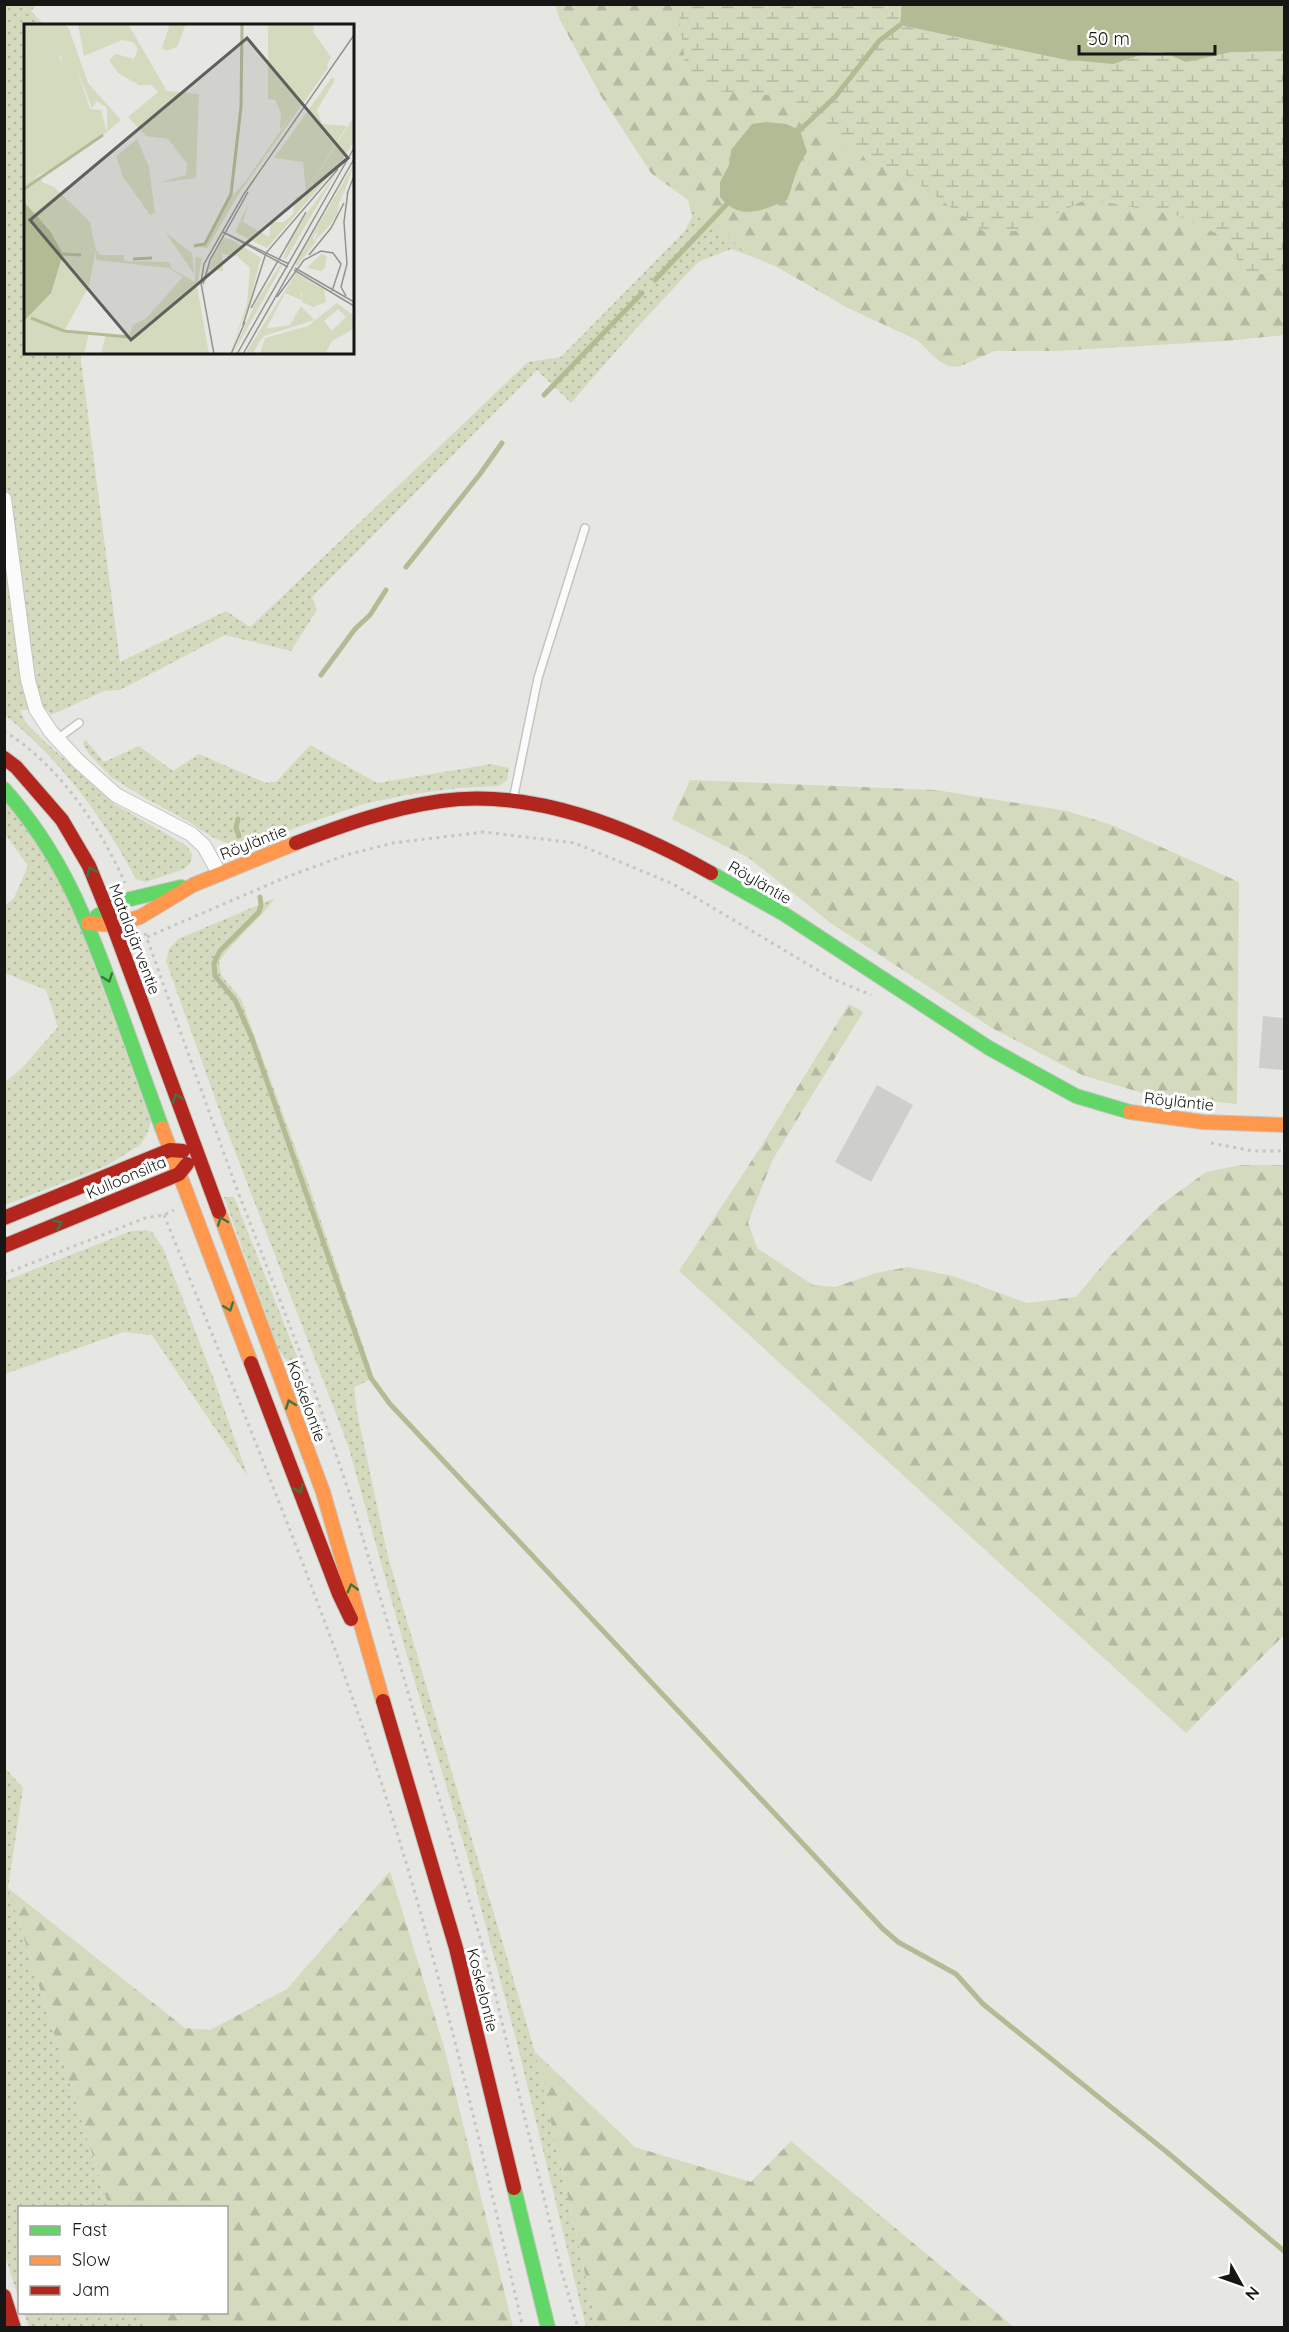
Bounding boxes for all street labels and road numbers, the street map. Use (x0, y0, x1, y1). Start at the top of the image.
street label: Röyläntie (217, 820, 289, 864)
street label: Röyläntie (725, 856, 795, 908)
street label: Matalajärventie (105, 881, 165, 997)
street label: Röyläntie (1143, 1087, 1215, 1115)
street label: Kulloonsilta (83, 1151, 169, 1203)
street label: Koskelontie (283, 1358, 331, 1444)
street label: Koskelontie (463, 1946, 503, 2034)

